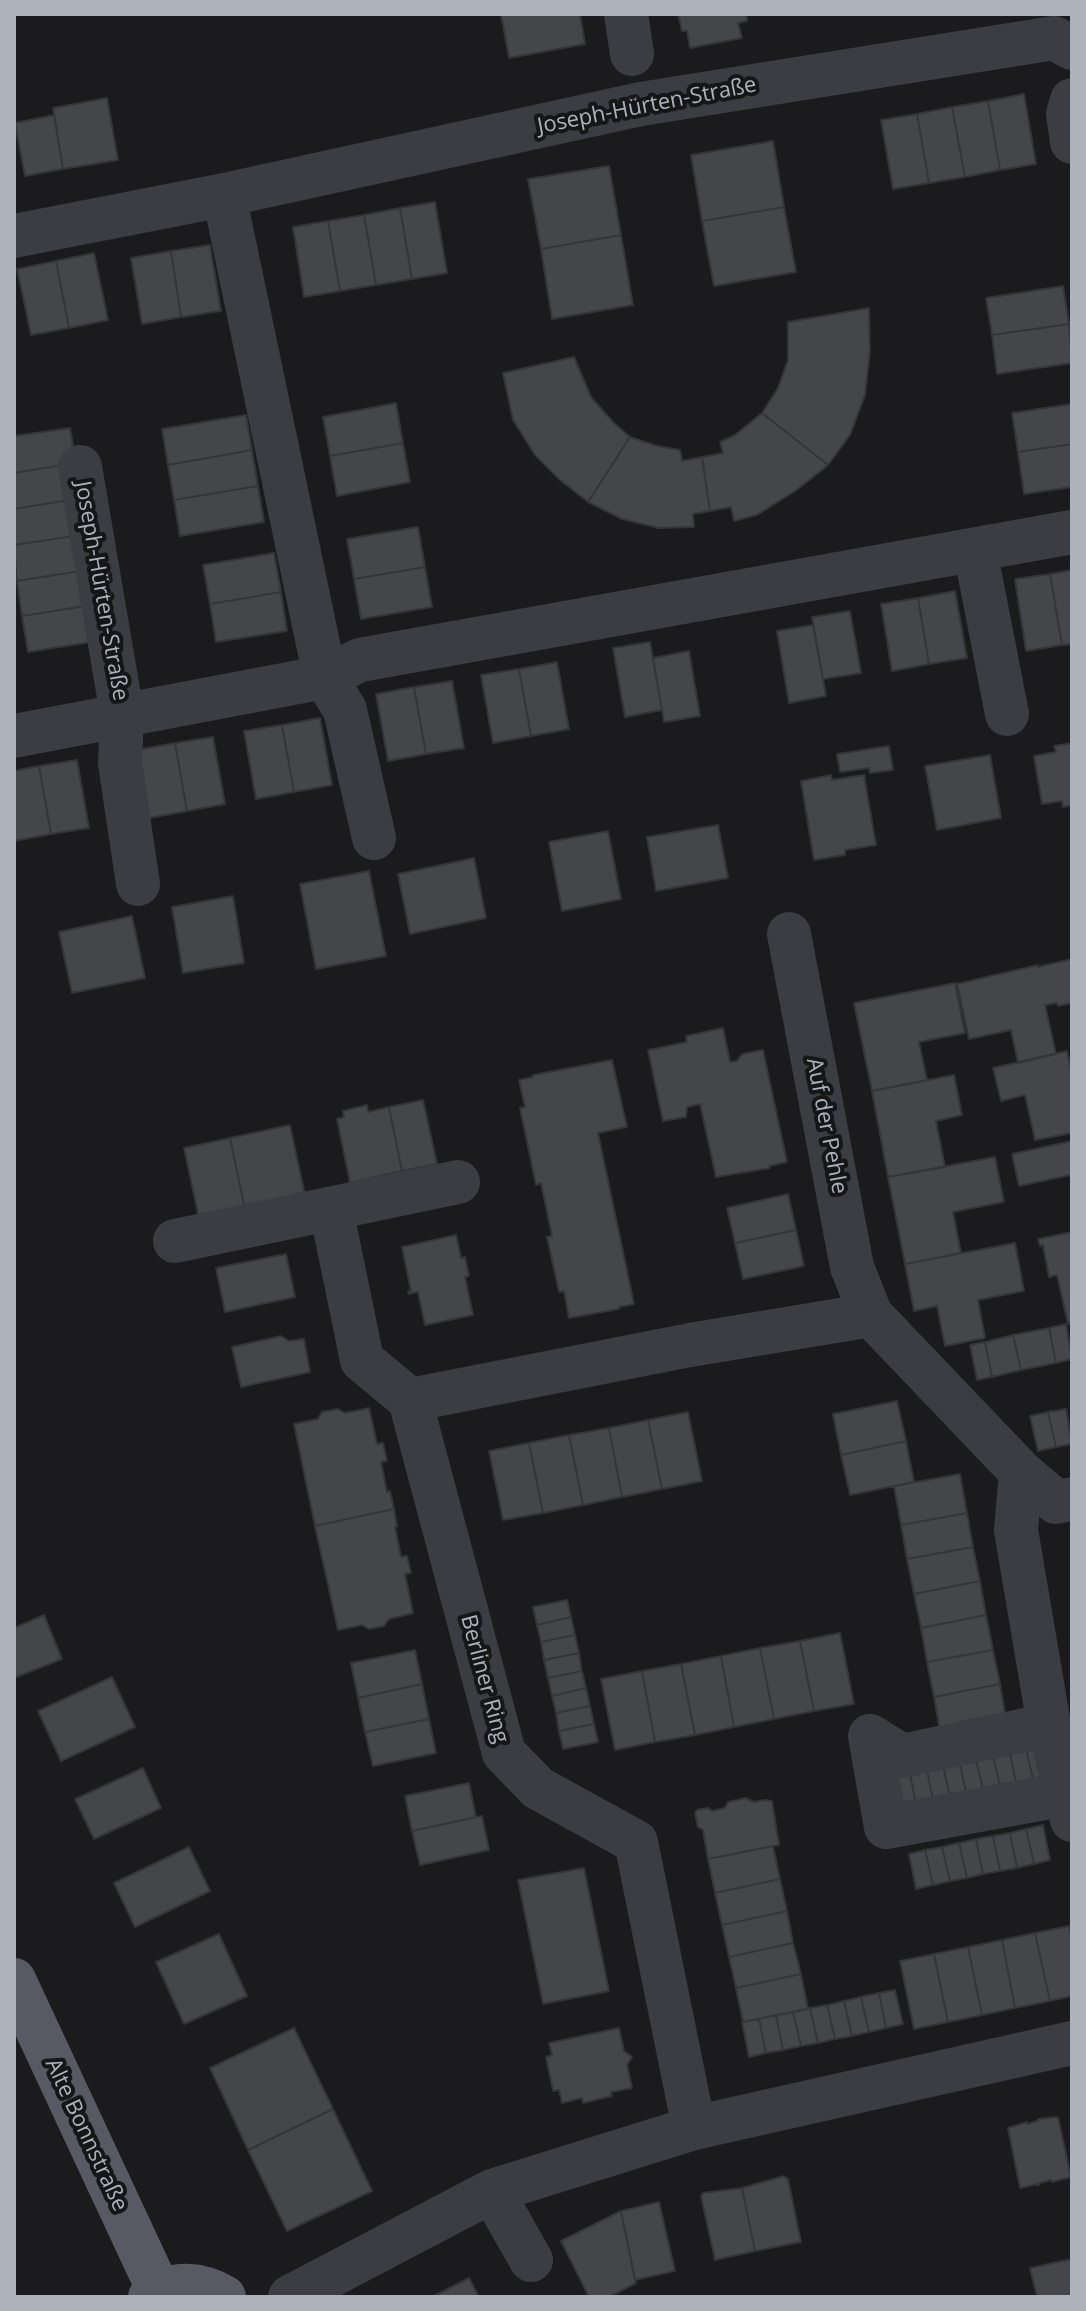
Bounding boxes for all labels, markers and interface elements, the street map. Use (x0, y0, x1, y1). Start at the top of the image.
street label: Joseph-Hürten-Straße (535, 72, 759, 140)
street label: Joseph-Hürten-Straße (69, 479, 133, 703)
street label: Auf der Pehle (800, 1056, 852, 1196)
street label: Berliner Ring (454, 1612, 514, 1746)
street label: Alte Bonnstraße (39, 2054, 133, 2216)

